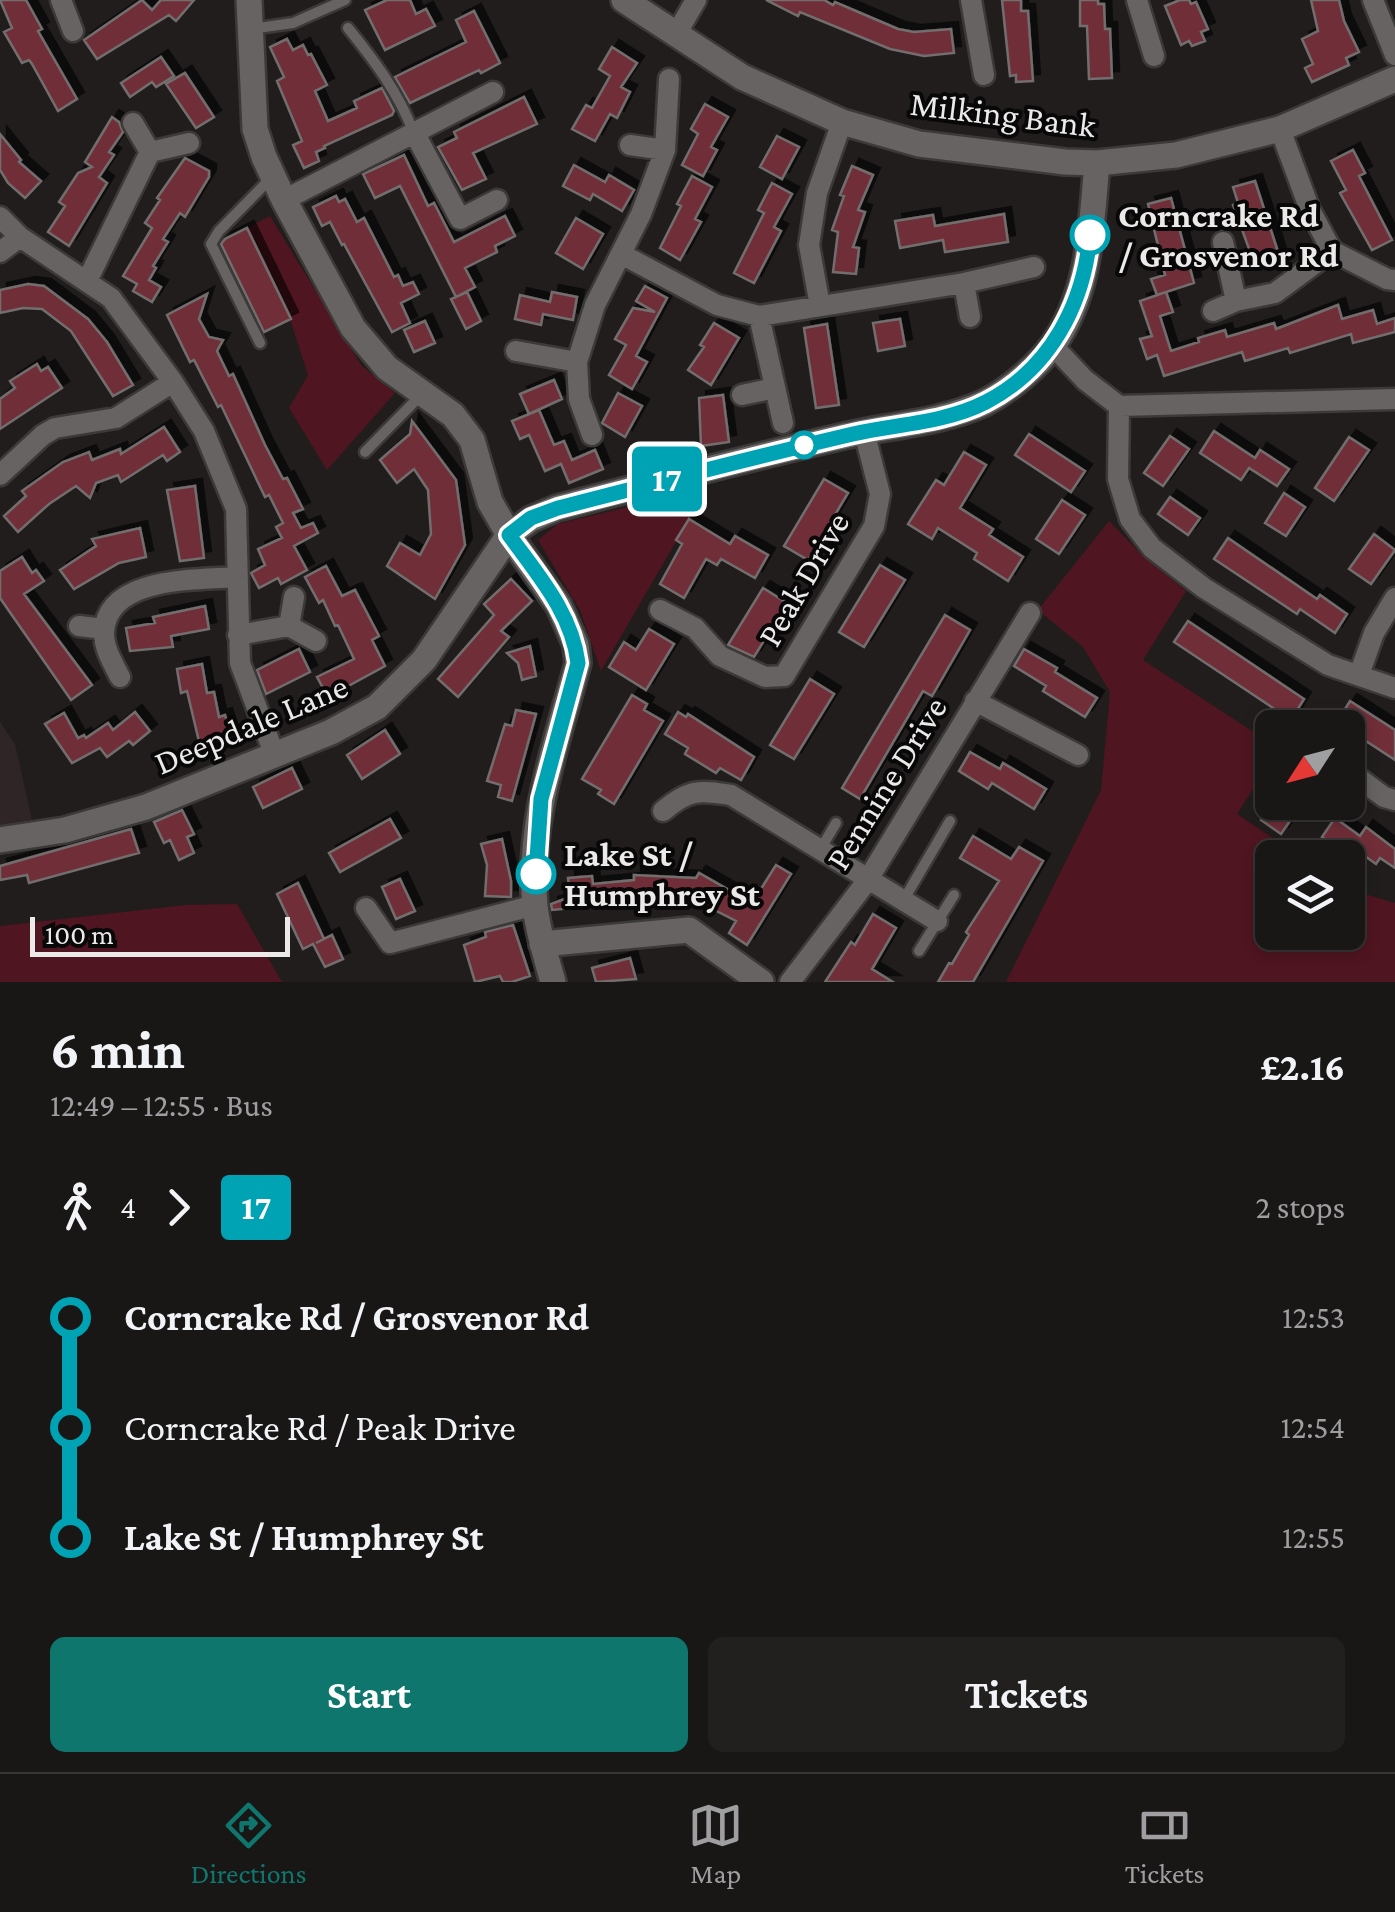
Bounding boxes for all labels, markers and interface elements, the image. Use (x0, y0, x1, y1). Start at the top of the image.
street label: Milking Bank (908, 84, 1098, 145)
place label: Corncrake Rd / Grosvenor Rd (1118, 196, 1339, 275)
marker: Corncrake Rd / Grosvenor Rd (1071, 216, 1109, 254)
unlabelled marker (791, 432, 817, 458)
line badge: 17 (622, 446, 712, 512)
text: 17 (652, 460, 682, 499)
street label: Peak Drive (750, 505, 857, 653)
street label: Deepdale Lane (149, 666, 354, 783)
street label: Pennine Drive (818, 690, 955, 877)
north arrow (1255, 710, 1365, 820)
map controls (1255, 710, 1365, 950)
place label: Lake St / Humphrey St (564, 835, 760, 914)
button: layers (1255, 840, 1365, 950)
marker: Lake St / Humphrey St (517, 855, 555, 893)
scale bar (30, 912, 290, 956)
text: 100 m (45, 919, 114, 950)
text: 6 min (50, 1019, 185, 1080)
text: £2.16 (1260, 1046, 1345, 1088)
text: 12:49 – 12:55 · Bus (50, 1087, 273, 1123)
icon: walk (50, 1180, 105, 1235)
icon: forward (151, 1180, 206, 1235)
text: 17 (241, 1188, 271, 1227)
text: 4 (120, 1189, 136, 1225)
text: 2 stops (1256, 1189, 1345, 1225)
text: Corncrake Rd / Grosvenor Rd (124, 1296, 589, 1338)
text: 12:53 (1282, 1299, 1345, 1335)
text: Corncrake Rd / Peak Drive (124, 1406, 516, 1448)
text: 12:54 (1280, 1409, 1345, 1445)
text: Lake St / Humphrey St (124, 1516, 484, 1558)
text: 12:55 (1282, 1519, 1345, 1555)
button: Start (50, 1637, 688, 1752)
button: Tickets (708, 1637, 1345, 1752)
tab: Directions (191, 1798, 307, 1889)
tab: Map (688, 1798, 743, 1889)
tab: Tickets (1125, 1798, 1204, 1889)

